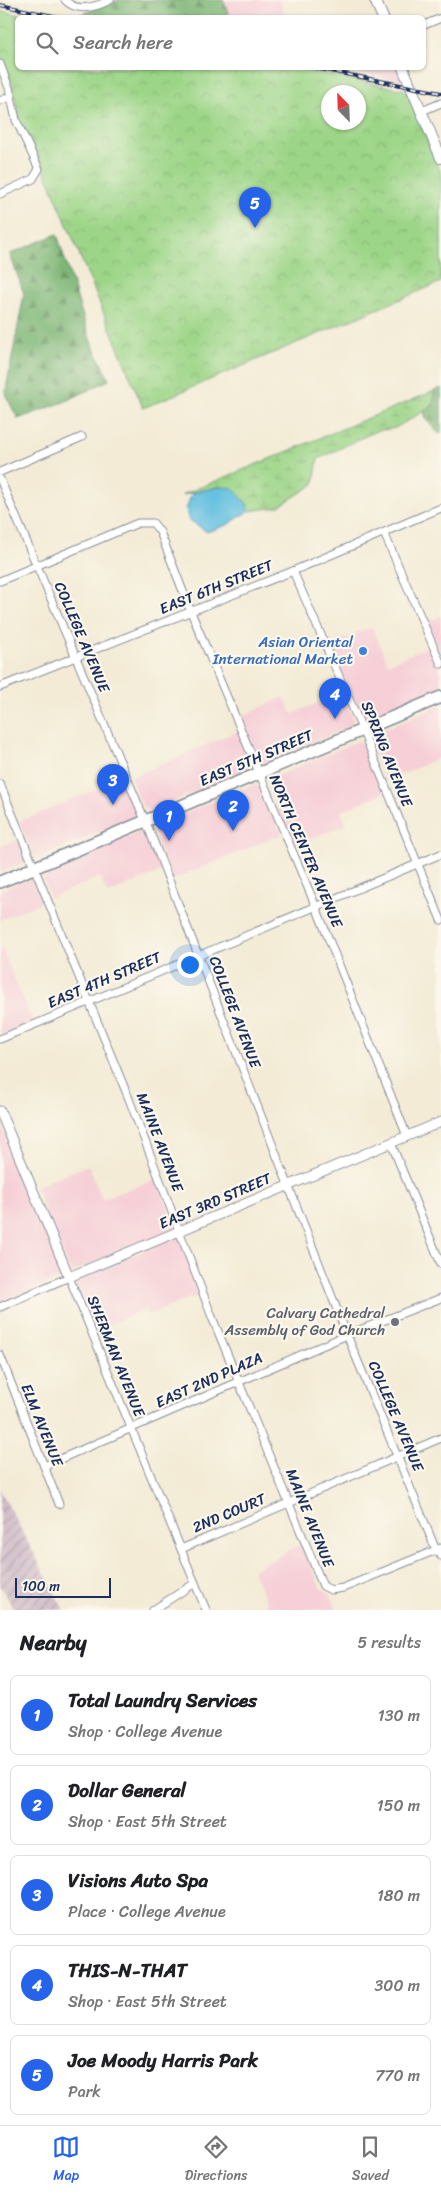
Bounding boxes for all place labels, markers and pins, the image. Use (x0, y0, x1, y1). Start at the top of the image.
pin: 5 (239, 187, 271, 228)
place label: Asian Oriental International Market (212, 629, 354, 672)
marker: Asian Oriental International Market (357, 645, 369, 657)
pin: 4 (319, 678, 351, 719)
pin: 3 (97, 764, 129, 805)
pin: 2 (217, 790, 249, 831)
pin: 1 (153, 800, 185, 841)
place label: Calvary Cathedral Assembly of God Church (224, 1300, 386, 1343)
marker: Calvary Cathedral Assembly of God Church (389, 1316, 401, 1328)

